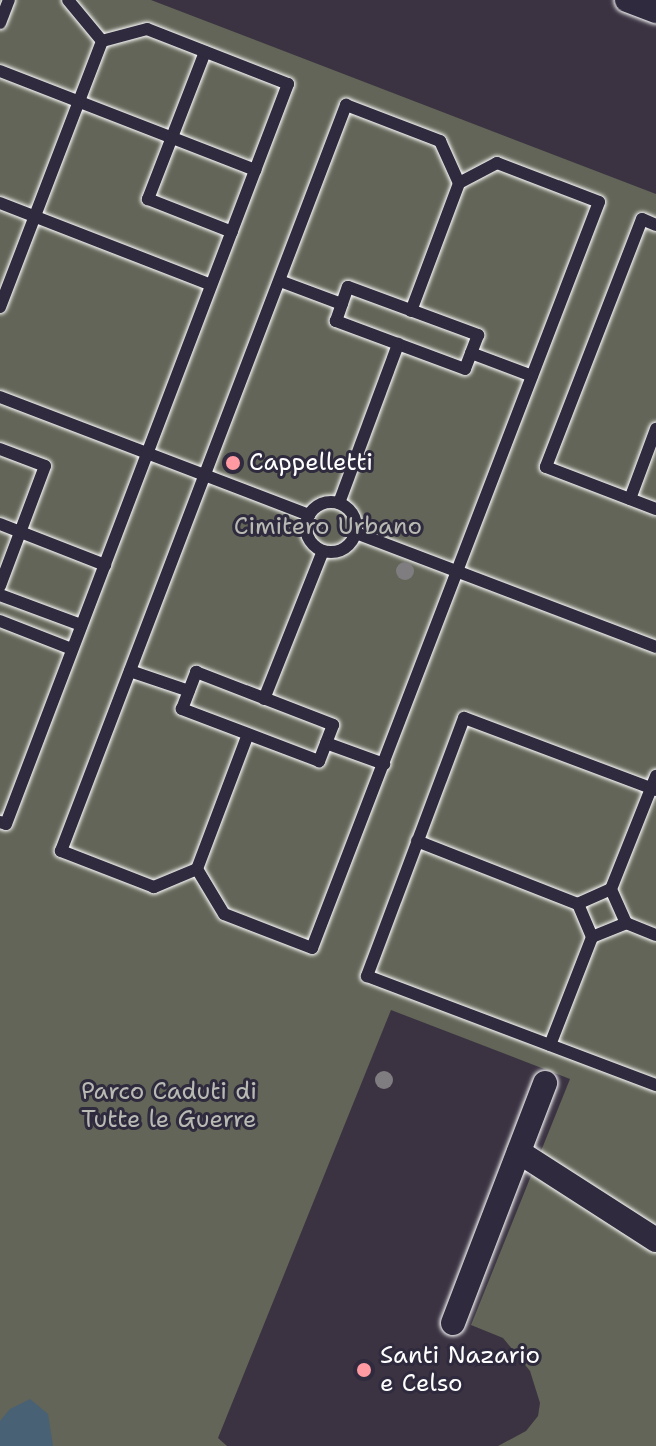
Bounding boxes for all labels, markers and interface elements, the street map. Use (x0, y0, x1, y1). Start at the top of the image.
place label: Cappelletti (249, 449, 373, 477)
marker: Cappelletti (224, 454, 242, 472)
park label: Cimitero Urbano (234, 513, 422, 541)
park label: Parco Caduti di Tutte le Guerre (81, 1078, 257, 1134)
place label: Santi Nazario e Celso (380, 1342, 540, 1398)
marker: Santi Nazario e Celso (355, 1361, 373, 1379)

